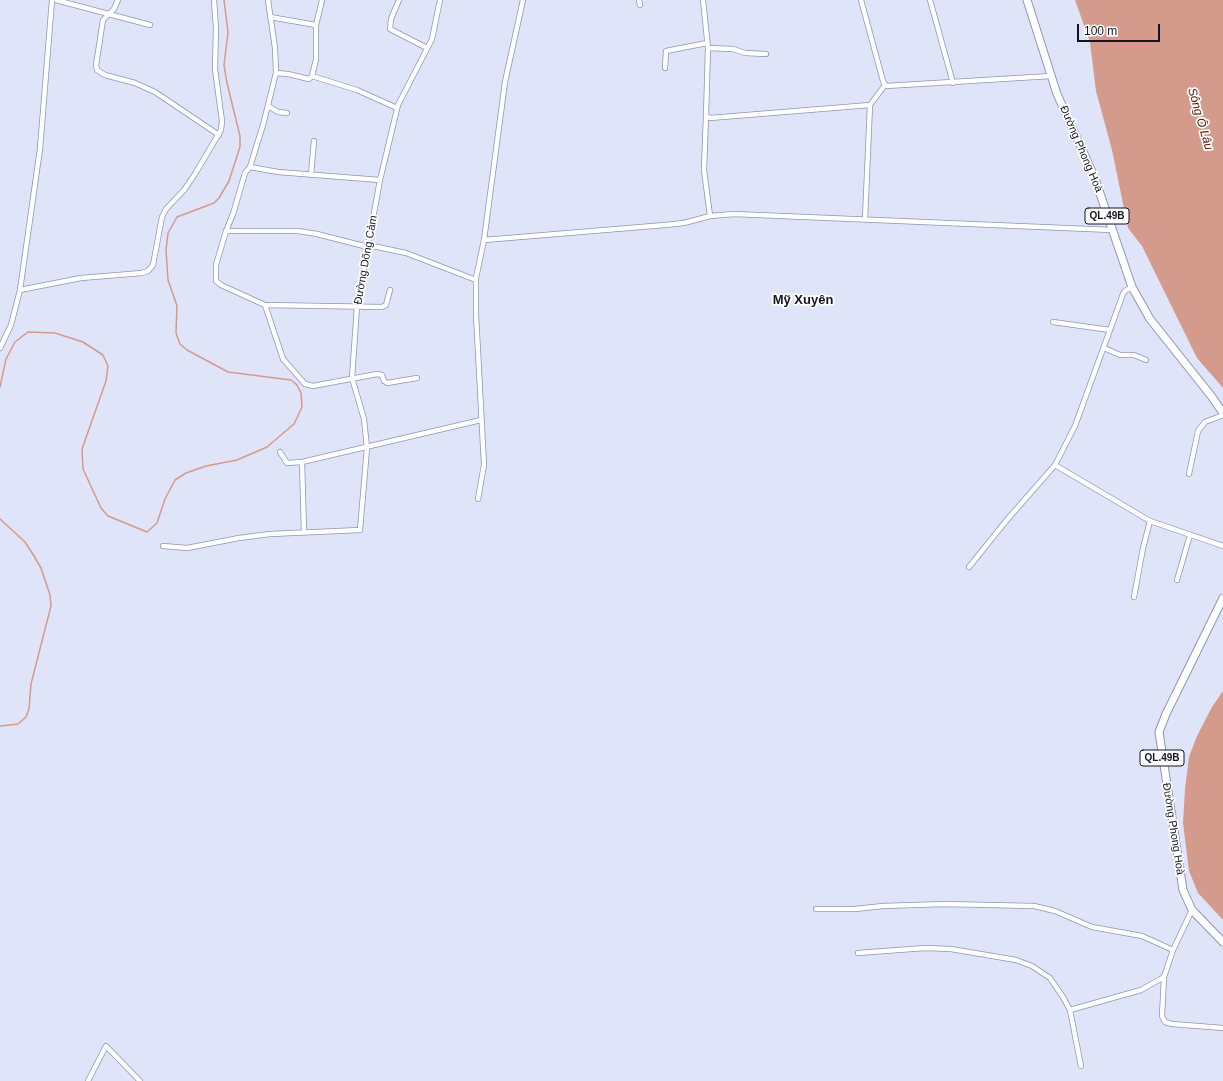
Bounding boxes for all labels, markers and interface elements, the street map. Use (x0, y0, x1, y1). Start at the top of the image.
scale bar (1079, 16, 1162, 42)
text: 100 m (1084, 24, 1117, 38)
water label: Sông Ô Lâu (1184, 86, 1216, 152)
street label: Đường Phong Hoà (1057, 104, 1105, 194)
road number: QL.49B (1085, 208, 1129, 224)
street label: Đường Dõng Cảm (352, 214, 380, 306)
district label: Mỹ Xuyên (773, 292, 833, 308)
road number: QL.49B (1140, 750, 1184, 766)
street label: Đường Phong Hoà (1159, 782, 1187, 876)

